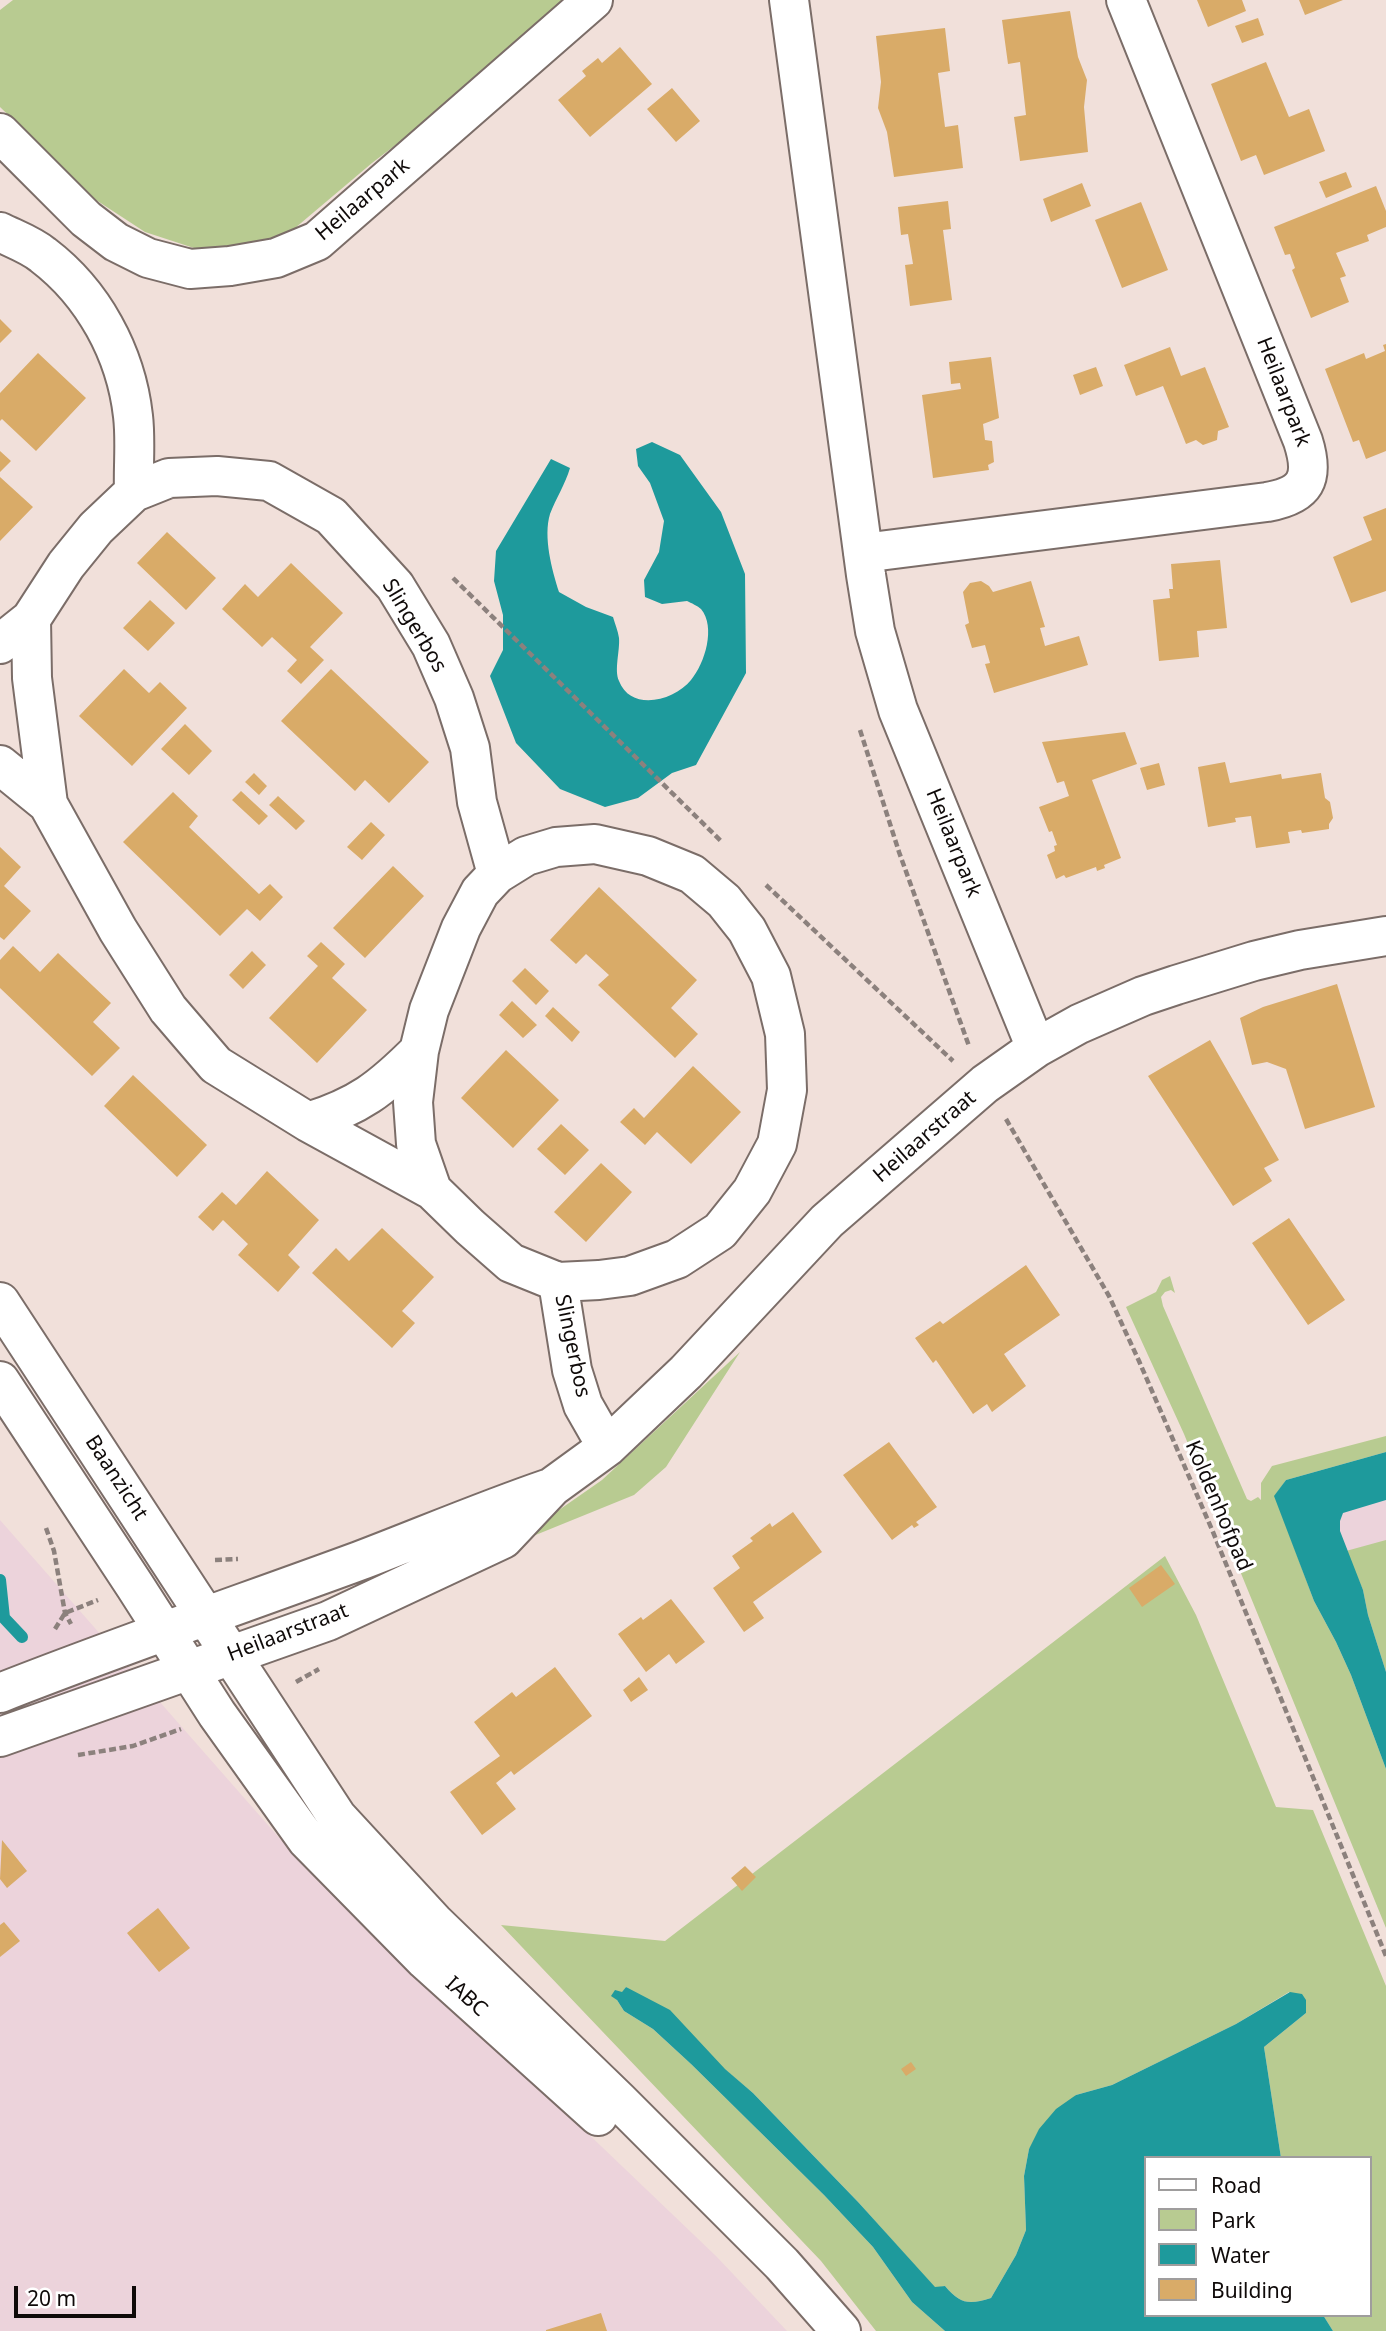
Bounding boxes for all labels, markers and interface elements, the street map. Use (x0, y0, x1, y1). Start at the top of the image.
street label: Heilaarpark (311, 153, 415, 247)
street label: Heilaarpark (1251, 334, 1315, 450)
street label: Slingerbos (376, 575, 452, 677)
street label: Heilaarpark (920, 785, 986, 901)
street label: Heilaarstraat (869, 1086, 981, 1188)
street label: Slingerbos (549, 1292, 595, 1400)
street label: Baanzicht (79, 1431, 153, 1525)
street label: Koldenhofpad (1179, 1437, 1257, 1575)
street label: Heilaarstraat (224, 1598, 352, 1668)
street label: IABC (440, 1972, 492, 2022)
legend (1144, 2156, 1372, 2317)
text: Road (1211, 2171, 1261, 2199)
text: Park (1211, 2206, 1255, 2234)
text: Water (1211, 2241, 1270, 2269)
scale bar (18, 2272, 140, 2316)
text: Building (1211, 2276, 1293, 2304)
text: 20 m (27, 2284, 76, 2312)

